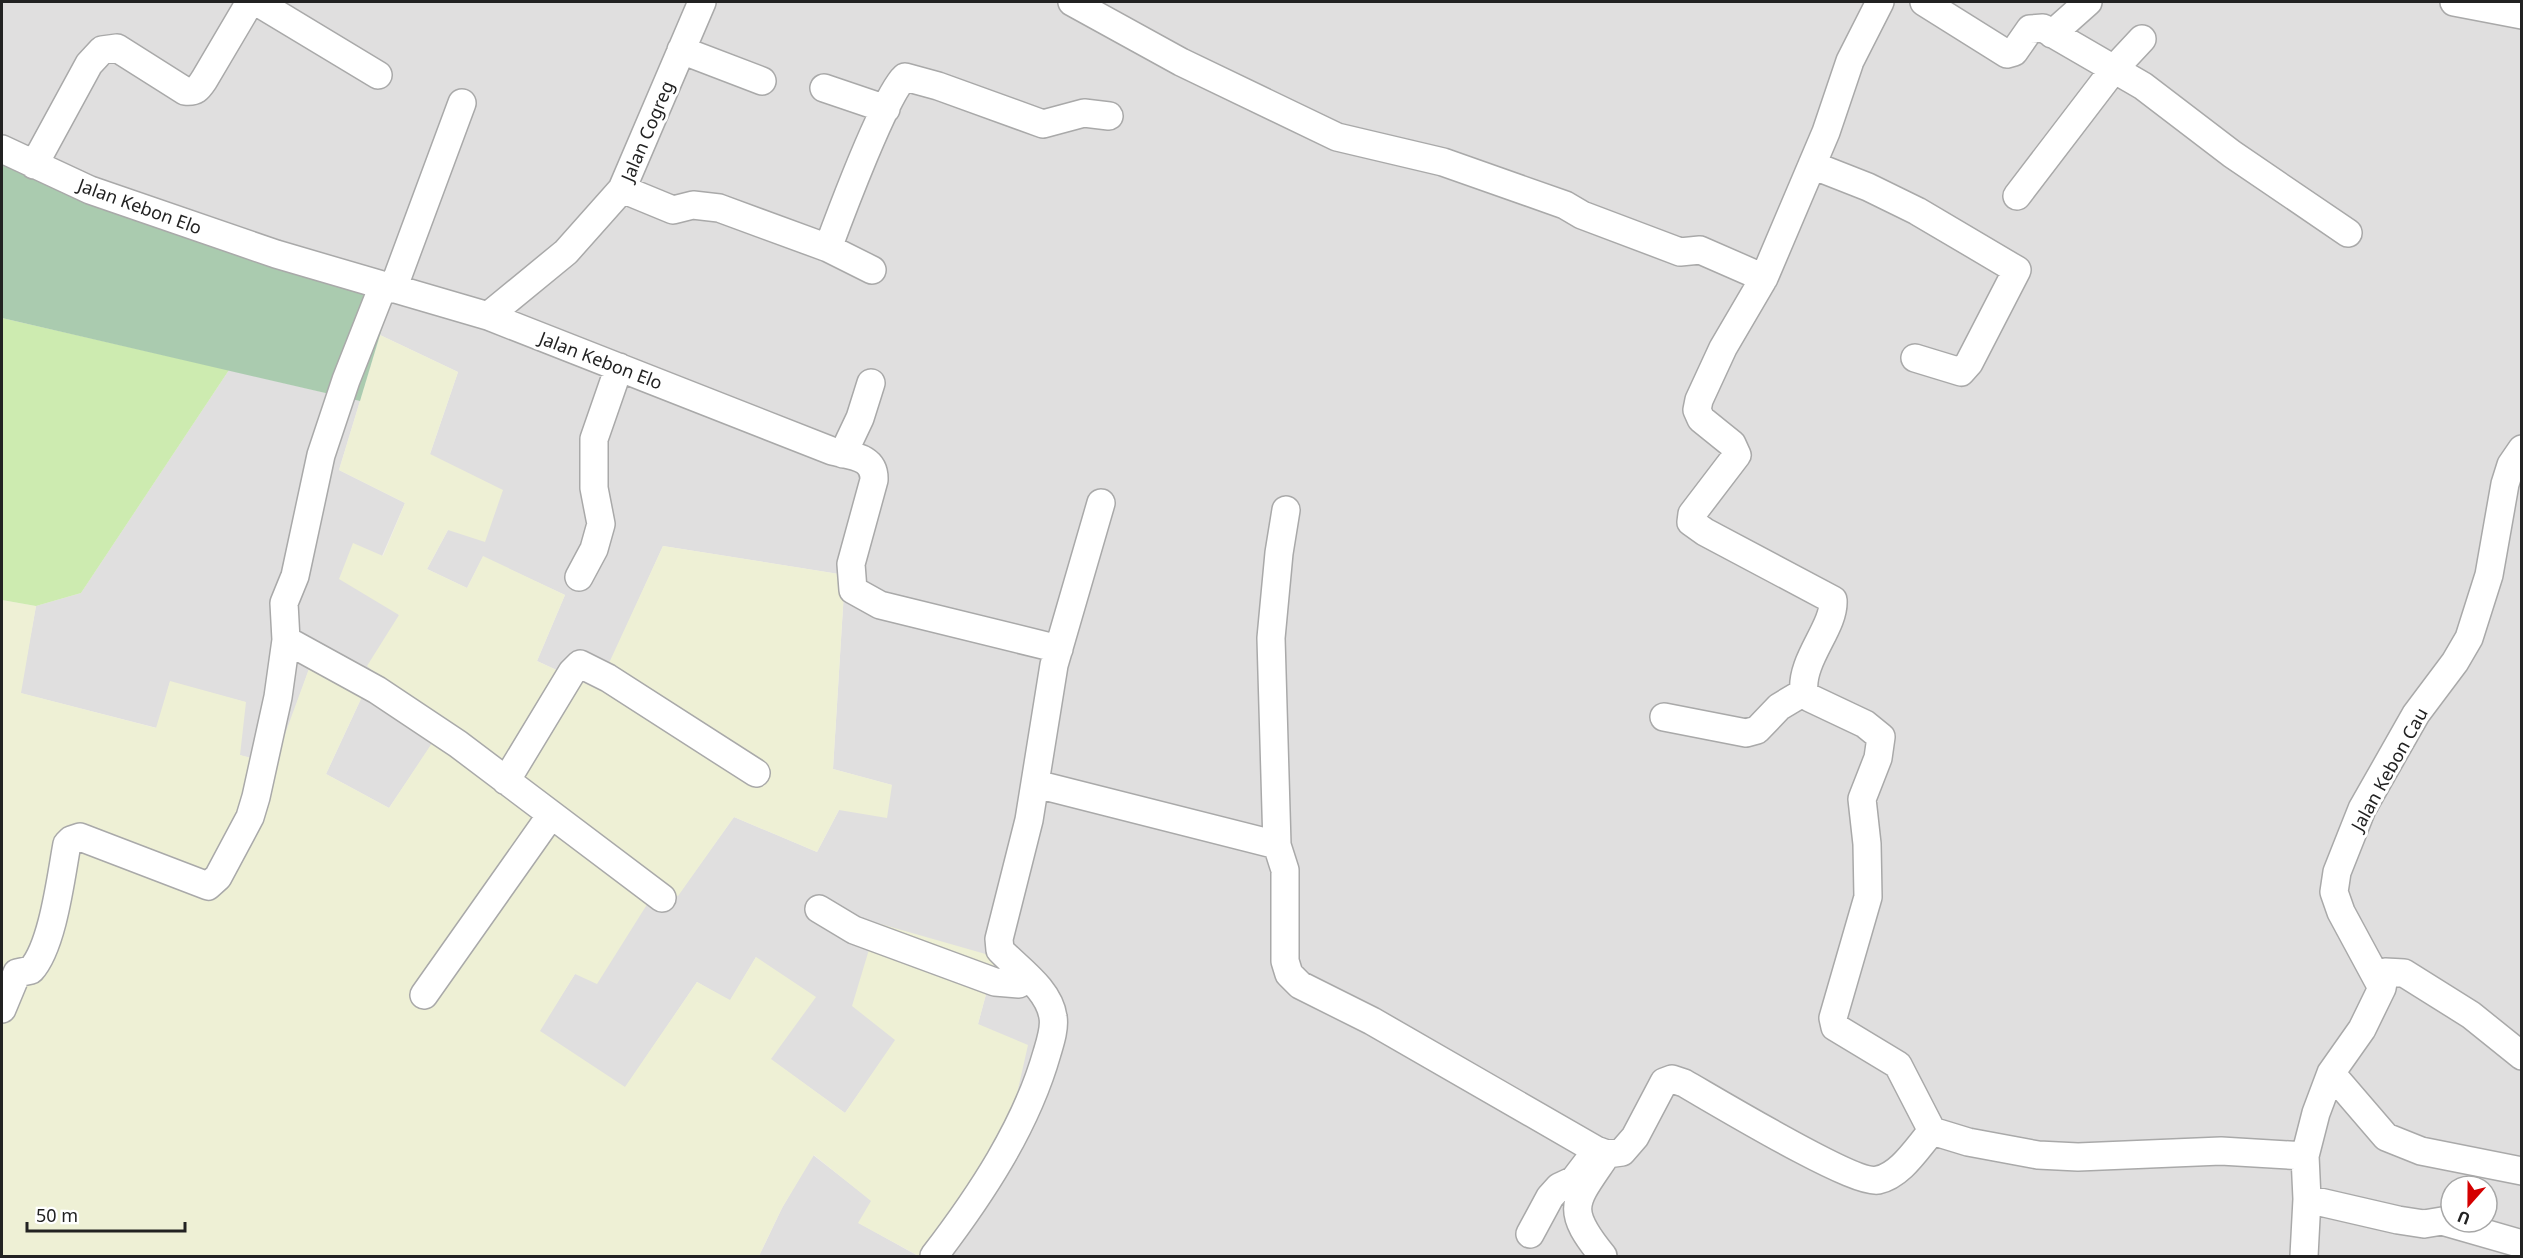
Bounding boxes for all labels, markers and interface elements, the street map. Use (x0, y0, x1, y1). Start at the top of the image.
street label: Jalan Cogreg (614, 77, 679, 187)
street label: Jalan Kebon Elo (73, 172, 205, 240)
street label: Jalan Kebon Elo (534, 325, 666, 395)
street label: Jalan Kebon Cau (2344, 703, 2433, 837)
north arrow (2439, 1174, 2499, 1234)
scale bar (27, 1195, 184, 1233)
text: 50 m (36, 1203, 78, 1227)
text: U (2454, 1206, 2473, 1230)

